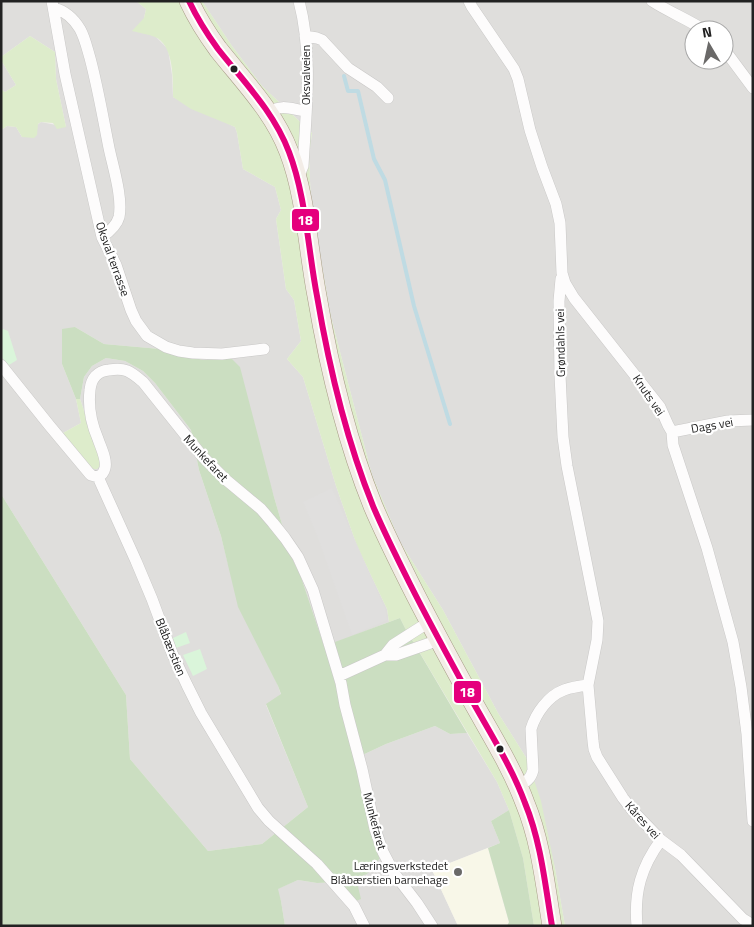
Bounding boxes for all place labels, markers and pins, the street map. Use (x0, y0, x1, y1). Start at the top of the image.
unlabelled marker (229, 64, 239, 74)
unlabelled marker (495, 744, 505, 754)
place label: Læringsverkstedet Blåbærstien barnehage (330, 856, 449, 889)
marker: Læringsverkstedet Blåbærstien barnehage (452, 866, 464, 878)

